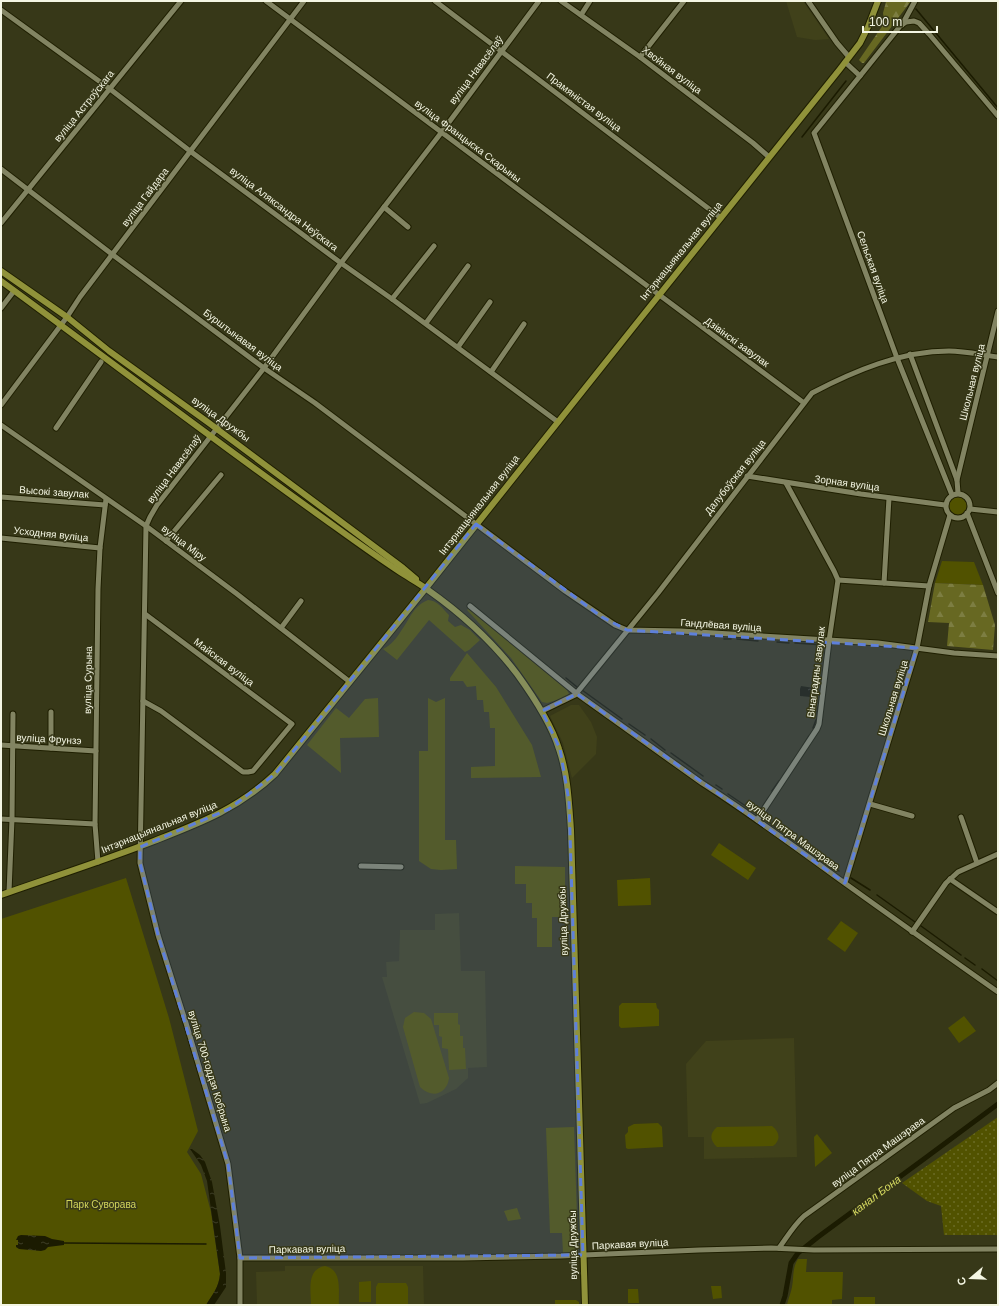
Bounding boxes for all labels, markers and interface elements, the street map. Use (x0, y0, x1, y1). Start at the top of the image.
scale bar (863, 8, 937, 34)
text: 100 m (869, 15, 902, 29)
street label: вуліца Навасёлаў (447, 34, 505, 106)
street label: Хвойная вуліца (640, 44, 704, 96)
street label: вуліца Астроўскага (52, 68, 116, 144)
street label: Прамяністая вуліца (544, 70, 624, 134)
street label: вуліца Францыска Скарыны (413, 98, 523, 184)
street label: вуліца Гайдара (119, 165, 171, 228)
street label: вуліца Аляксандра Неўскага (228, 165, 340, 253)
street label: Інтэрнацыянальная вуліца (638, 199, 724, 302)
street label: Сельская вуліца (855, 229, 891, 305)
street label: Бурштынавая вуліца (201, 307, 285, 373)
street label: Дзівінскі завулак (703, 315, 772, 369)
street label: Школьная вуліца (957, 342, 987, 421)
street label: вуліца Дружбы (190, 394, 252, 444)
street label: вуліца Навасёлаў (145, 433, 203, 505)
street label: Далубоўская вуліца (702, 437, 768, 517)
street label: Інтэрнацыянальная вуліца (437, 453, 522, 557)
street label: Зорная вуліца (814, 473, 881, 493)
street label: Высокі завулак (19, 484, 90, 500)
street label: вуліца Міру (160, 523, 208, 563)
street label: Усходняя вуліца (13, 525, 89, 543)
street label: Гандлёвая вуліца (680, 617, 762, 633)
street label: Вінаградны завулак (805, 625, 827, 718)
street label: Майская вуліца (192, 636, 256, 688)
street label: вуліца Сурына (82, 646, 94, 714)
street label: Школьная вуліца (876, 658, 910, 737)
street label: вуліца Фрунзэ (16, 732, 82, 746)
street label: вуліца Пятра Машэрава (744, 798, 842, 873)
street label: Інтэрнацыянальная вуліца (100, 799, 219, 855)
street label: вуліца Дружбы (556, 886, 570, 956)
street label: вуліца 700-годдзя Кобрына (186, 1009, 234, 1133)
street label: вуліца Пятра Машэрава (829, 1114, 927, 1189)
water label: канал Бона (849, 1173, 903, 1217)
park label: Парк Суворава (66, 1199, 137, 1210)
street label: вуліца Дружбы (567, 1210, 579, 1280)
street label: Паркавая вуліца (591, 1236, 669, 1251)
street label: Паркавая вуліца (269, 1243, 346, 1255)
north arrow (951, 1258, 991, 1298)
text: С (955, 1275, 969, 1287)

